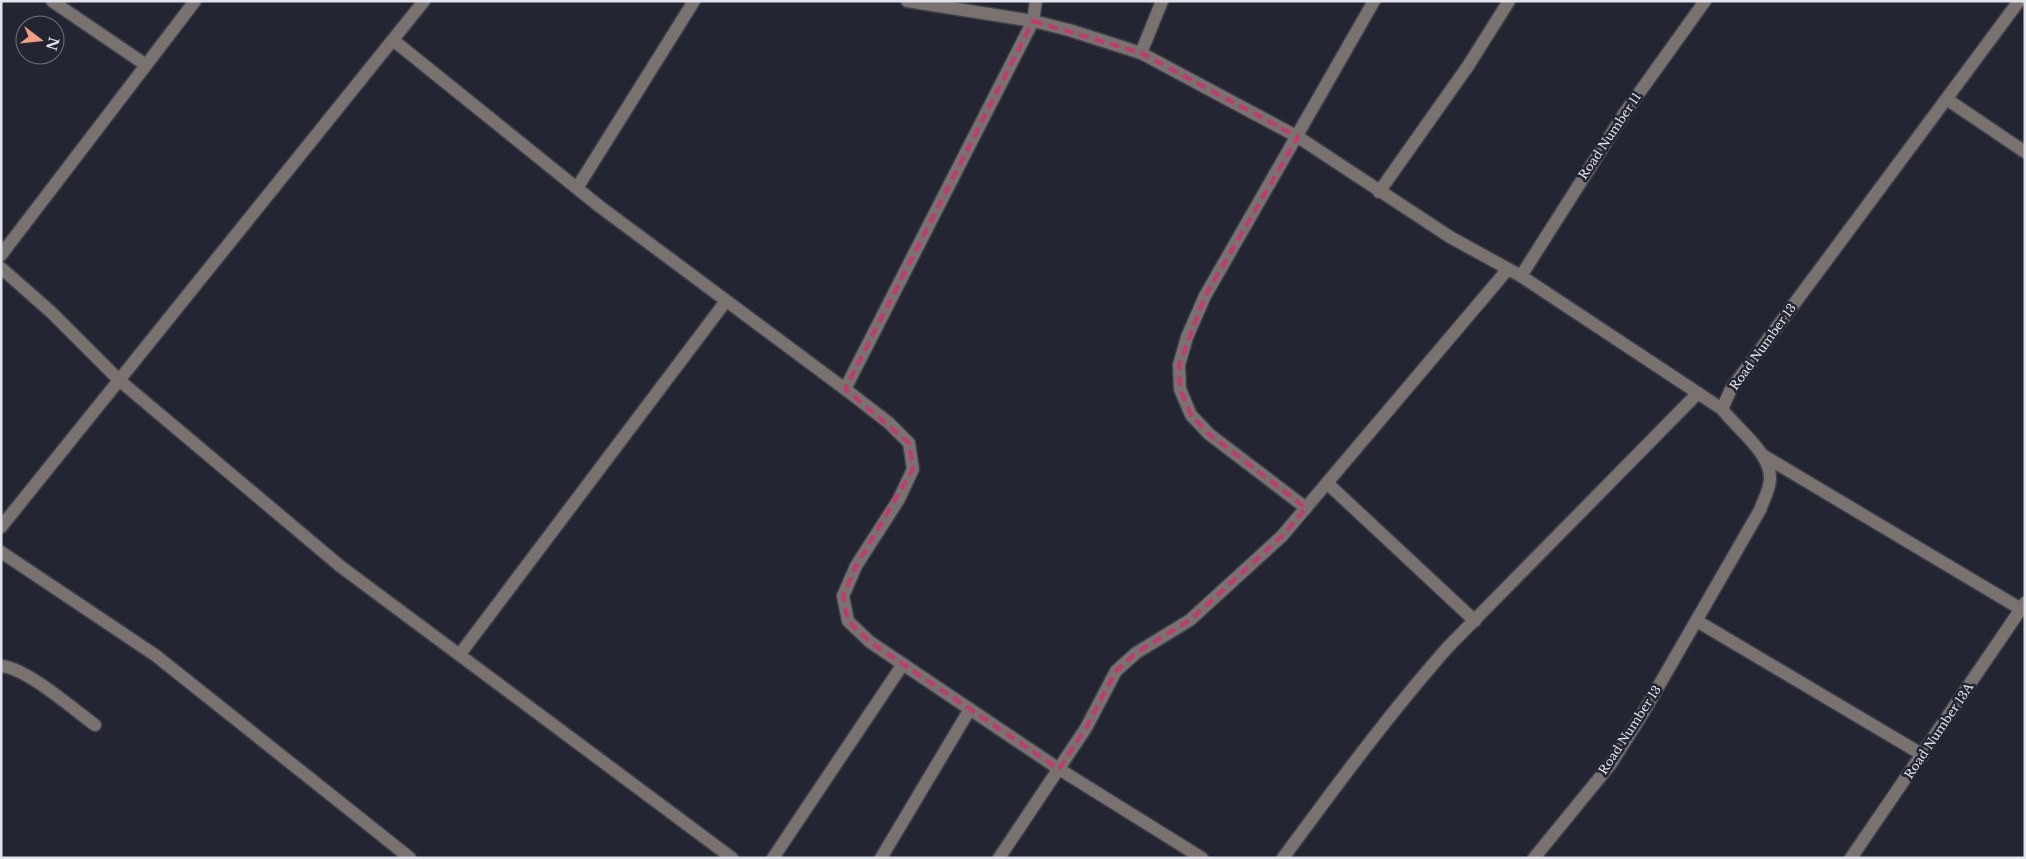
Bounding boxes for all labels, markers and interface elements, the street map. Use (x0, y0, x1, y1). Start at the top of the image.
north arrow (15, 15, 65, 65)
text: N (42, 35, 63, 52)
street label: Road Number 11 (1575, 90, 1644, 182)
street label: Road Number 13 (1726, 301, 1799, 393)
street label: Road Number 13A (1901, 679, 1977, 782)
street label: Road Number 13 (1595, 682, 1664, 777)

